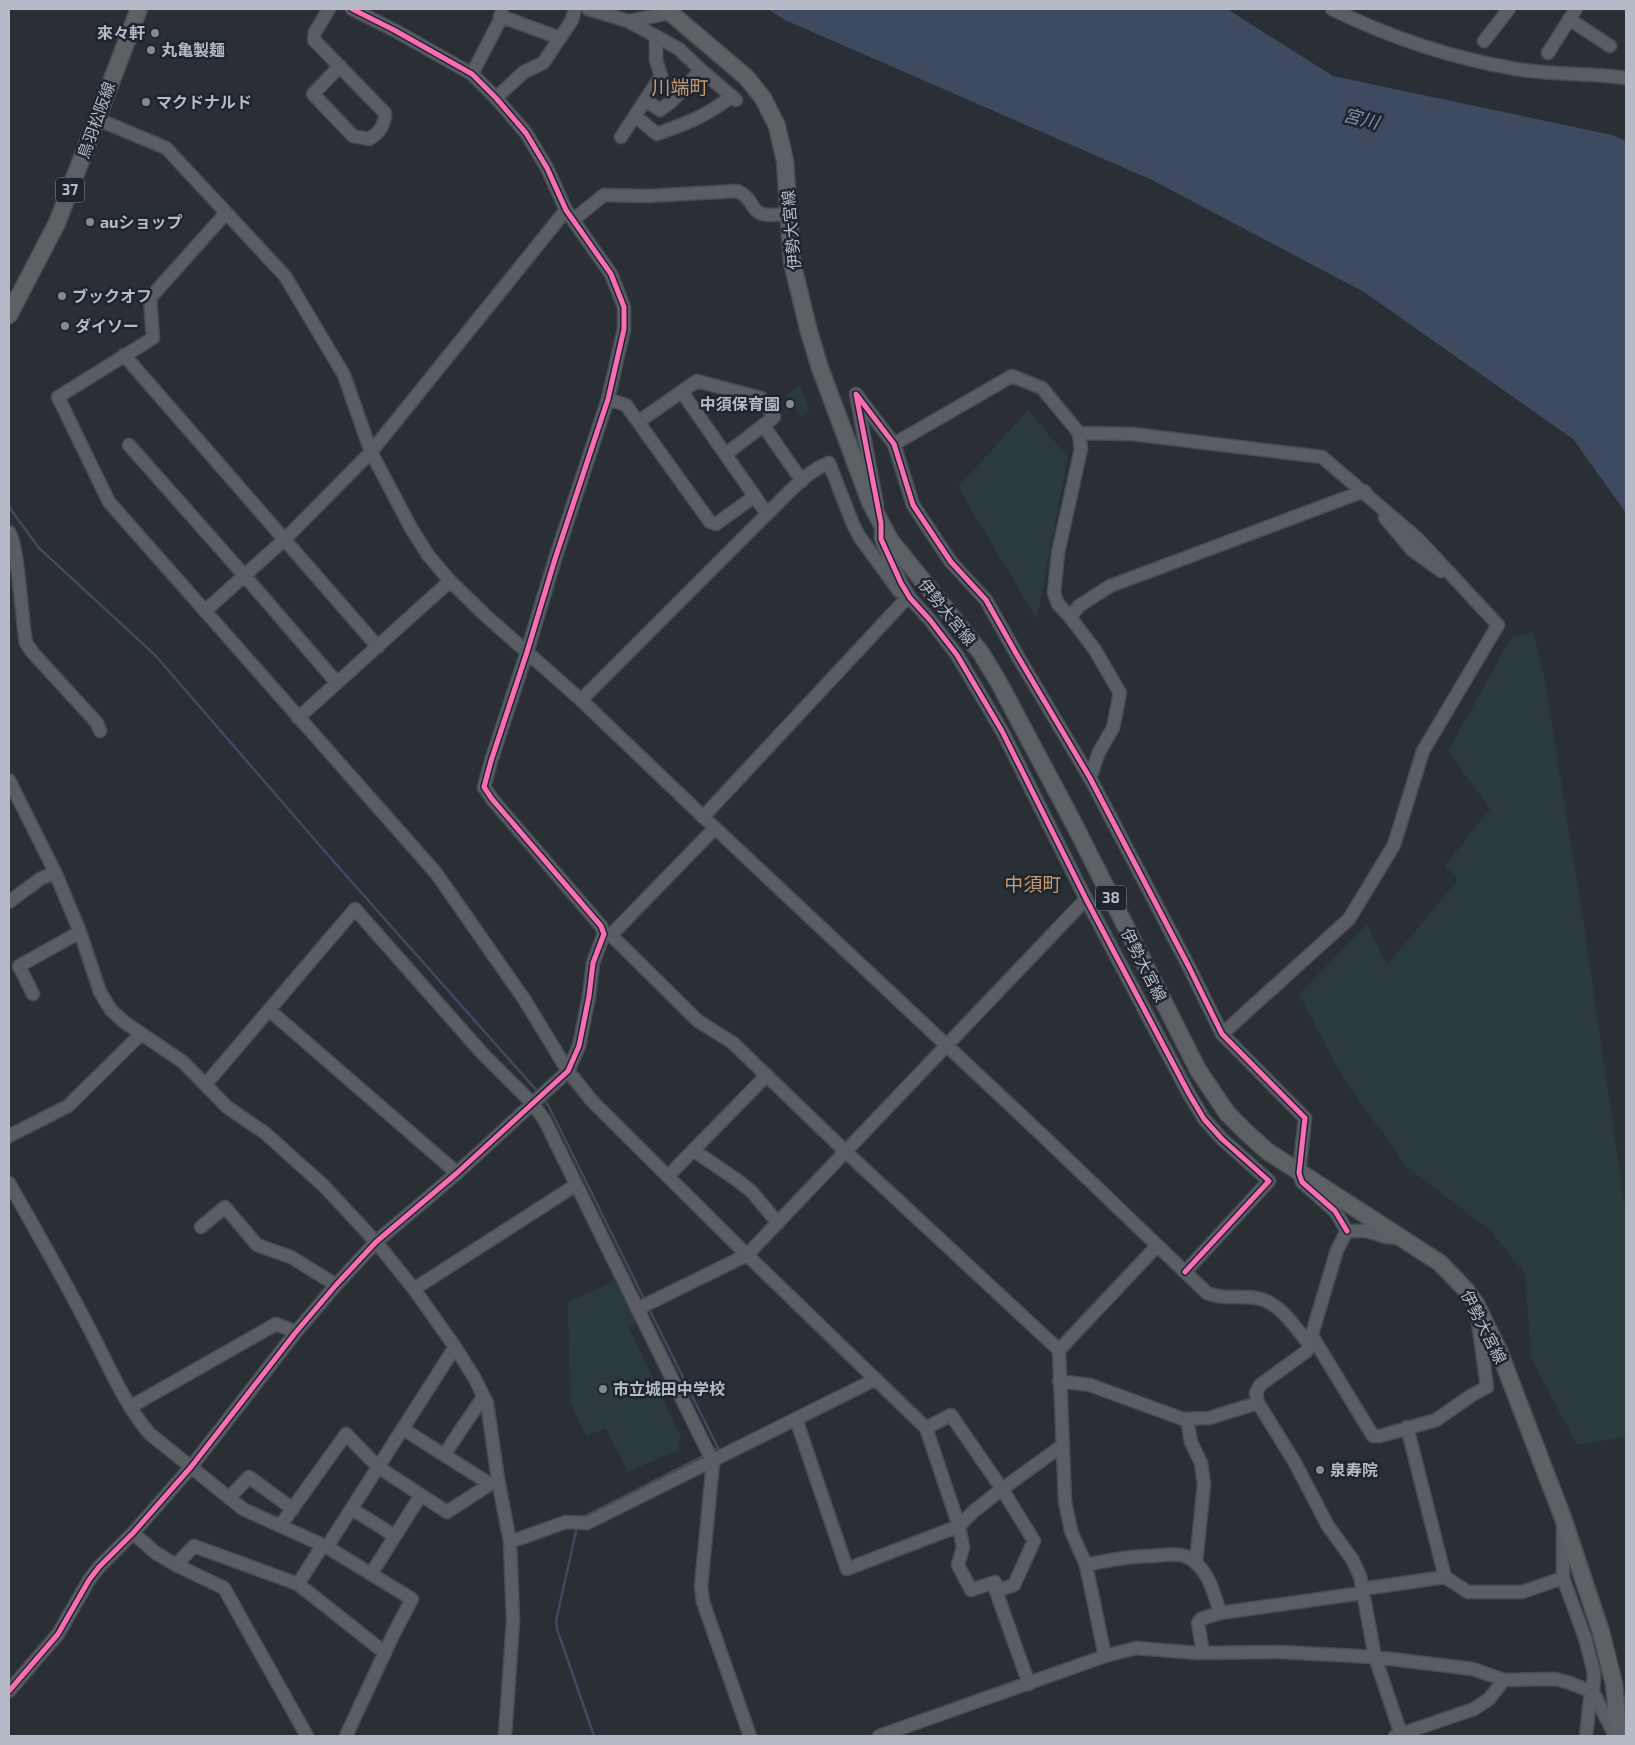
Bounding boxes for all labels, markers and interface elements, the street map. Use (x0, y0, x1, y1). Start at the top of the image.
place label: 來々軒 (97, 23, 145, 42)
marker: 來々軒 (149, 27, 161, 39)
place label: 丸亀製麺 (161, 40, 225, 59)
marker: 丸亀製麺 (145, 44, 157, 56)
district label: 川端町 (651, 75, 709, 98)
street label: 鳥羽松阪線 (73, 79, 118, 161)
place label: マクドナルド (156, 92, 252, 111)
marker: マクドナルド (140, 96, 152, 108)
water label: 宮川 (1341, 103, 1383, 134)
road number: 37 (56, 178, 84, 202)
street label: 伊勢大宮線 (778, 189, 803, 271)
place label: auショップ (100, 212, 183, 231)
marker: auショップ (84, 216, 96, 228)
place label: ブックオフ (72, 286, 152, 305)
marker: ブックオフ (56, 290, 68, 302)
place label: ダイソー (75, 316, 139, 335)
marker: ダイソー (59, 320, 71, 332)
place label: 中須保育園 (700, 394, 780, 413)
marker: 中須保育園 (784, 398, 796, 410)
street label: 伊勢大宮線 (915, 575, 980, 649)
district label: 中須町 (1004, 872, 1062, 895)
road number: 38 (1096, 886, 1126, 910)
street label: 伊勢大宮線 (1118, 925, 1171, 1005)
street label: 伊勢大宮線 (1458, 1287, 1511, 1367)
place label: 市立城田中学校 (613, 1379, 725, 1398)
marker: 市立城田中学校 (597, 1383, 609, 1395)
place label: 泉寿院 (1330, 1460, 1378, 1479)
marker: 泉寿院 (1314, 1464, 1326, 1476)

